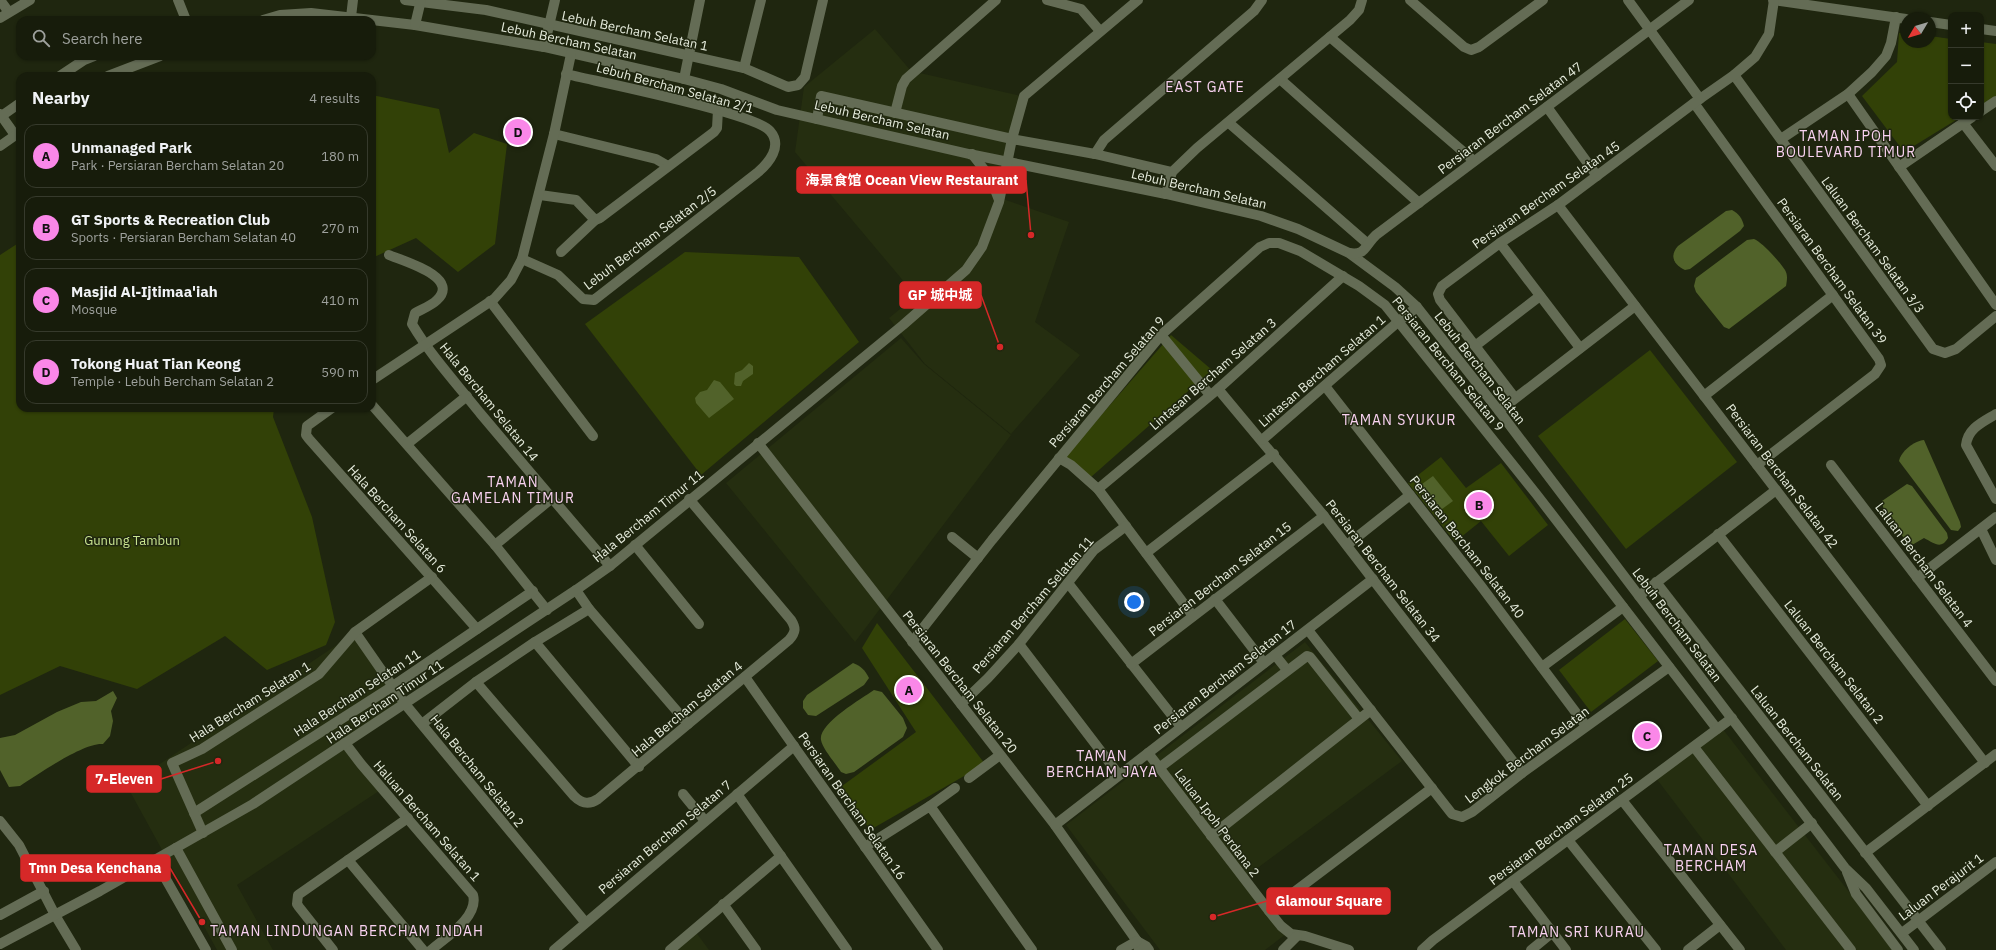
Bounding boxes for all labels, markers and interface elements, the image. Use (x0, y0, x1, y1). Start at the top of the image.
street label: Lebuh Bercham Selatan 1 (560, 8, 710, 54)
north arrow (1900, 12, 1936, 48)
map controls (1948, 12, 1984, 120)
button: + (1948, 12, 1984, 48)
search box (16, 16, 376, 60)
street label: Lebuh Bercham Selatan (500, 19, 638, 63)
icon: search (30, 27, 52, 49)
text: Search here (62, 29, 142, 48)
button: − (1948, 48, 1984, 84)
street label: Persiaran Bercham Selatan 47 (1434, 58, 1586, 178)
street label: Lebuh Bercham Selatan 2/1 (594, 59, 756, 117)
district label: EAST GATE (1165, 78, 1245, 96)
button: locate (1948, 84, 1984, 120)
text: Nearby (32, 87, 90, 109)
text: 4 results (309, 90, 360, 107)
street label: Lebuh Bercham Selatan (813, 96, 951, 144)
pin: D (505, 117, 531, 147)
district label: TAMAN IPOH BOULEVARD TIMUR (1776, 127, 1916, 161)
street label: Persiaran Bercham Selatan 45 (1469, 137, 1623, 253)
text: Unmanaged Park (71, 138, 192, 157)
text: A (42, 148, 50, 165)
text: 180 m (321, 148, 359, 165)
text: Park · Persiaran Bercham Selatan 20 (71, 157, 284, 174)
street label: Lebuh Bercham Selatan (1130, 165, 1268, 213)
callout: 海景食馆 Ocean View Restaurant (797, 167, 1026, 193)
text: 海景食馆 Ocean View Restaurant (806, 171, 1018, 189)
street label: Laluan Bercham Selatan 3/3 (1818, 173, 1928, 317)
street label: Lebuh Bercham Selatan 2/5 (580, 182, 720, 294)
street label: Persiaran Bercham Selatan 39 (1773, 195, 1891, 347)
text: GT Sports & Recreation Club (71, 210, 270, 229)
text: B (42, 220, 50, 237)
text: 270 m (321, 220, 359, 237)
text: Sports · Persiaran Bercham Selatan 40 (71, 229, 296, 246)
text: Masjid Al-Ijtimaa'iah (71, 282, 218, 301)
callout: GP 城中城 (900, 282, 981, 308)
text: GP 城中城 (908, 286, 972, 304)
text: C (42, 292, 50, 309)
text: 410 m (321, 292, 359, 309)
street label: Persiaran Bercham Selatan 9 (1388, 293, 1508, 435)
text: Mosque (71, 301, 117, 318)
street label: Lebuh Bercham Selatan (1431, 308, 1529, 428)
street label: Lintasan Bercham Selatan 1 (1255, 311, 1389, 431)
street label: Persiaran Bercham Selatan 9 (1045, 313, 1169, 451)
street label: Lintasan Bercham Selatan 3 (1146, 314, 1280, 434)
street label: Hala Bercham Selatan 14 (436, 339, 542, 465)
text: Tokong Huat Tian Keong (71, 354, 241, 373)
text: D (41, 364, 51, 381)
text: 590 m (321, 364, 359, 381)
text: Temple · Lebuh Bercham Selatan 2 (71, 373, 274, 390)
street label: Persiaran Bercham Selatan 42 (1722, 400, 1842, 552)
district label: TAMAN SYUKUR (1342, 411, 1456, 429)
street label: Hala Bercham Selatan 6 (344, 461, 450, 577)
street label: Hala Bercham Timur 11 (589, 466, 707, 566)
district label: TAMAN GAMELAN TIMUR (451, 473, 575, 507)
street label: Persiaran Bercham Selatan 40 (1407, 473, 1527, 621)
pin: B (1466, 490, 1492, 520)
street label: Persiaran Bercham Selatan 34 (1322, 496, 1444, 646)
street label: Laluan Bercham Selatan 4 (1871, 499, 1977, 631)
street label: Persiaran Bercham Selatan 15 (1145, 518, 1295, 640)
park label: Gunung Tambun (84, 532, 180, 549)
street label: Persiaran Bercham Selatan 11 (969, 533, 1097, 677)
street label: Lebuh Bercham Selatan (1629, 565, 1725, 685)
your location (1124, 592, 1144, 612)
street label: Laluan Bercham Selatan 2 (1780, 597, 1888, 727)
street label: Persiaran Bercham Selatan 20 (899, 607, 1021, 757)
street label: Persiaran Bercham Selatan 17 (1150, 616, 1300, 738)
street label: Hala Bercham Selatan 11 (290, 645, 424, 740)
street label: Hala Bercham Timur 11 (323, 656, 447, 748)
street label: Hala Bercham Selatan 4 (628, 657, 746, 761)
street label: Hala Bercham Selatan 1 (186, 658, 314, 746)
pin: A (896, 675, 922, 705)
street label: Laluan Bercham Selatan (1747, 682, 1847, 804)
street label: Lengkok Bercham Selatan (1461, 703, 1593, 807)
street label: Hala Bercham Selatan 2 (426, 711, 528, 831)
pin: C (1634, 721, 1660, 751)
street label: Persiaran Bercham Selatan 16 (794, 729, 910, 883)
district label: TAMAN BERCHAM JAYA (1046, 747, 1158, 781)
street label: Haluan Bercham Selatan 1 (370, 757, 484, 885)
street label: Laluan Ipoh Perdana 2 (1171, 765, 1263, 881)
callout: 7-Eleven (87, 766, 161, 792)
street label: Persiaran Bercham Selatan 25 (1485, 769, 1637, 889)
text: 7-Eleven (95, 770, 153, 788)
street label: Persiaran Bercham Selatan 7 (595, 776, 735, 898)
district label: TAMAN DESA BERCHAM (1664, 841, 1758, 875)
street label: Laluan Perajurit 1 (1895, 849, 1987, 925)
callout: Tmn Desa Kenchana (21, 855, 170, 881)
text: Tmn Desa Kenchana (28, 859, 162, 877)
callout: Glamour Square (1267, 888, 1390, 914)
text: Glamour Square (1275, 892, 1383, 910)
district label: TAMAN LINDUNGAN BERCHAM INDAH (210, 922, 484, 940)
district label: TAMAN SRI KURAU (1509, 923, 1645, 941)

